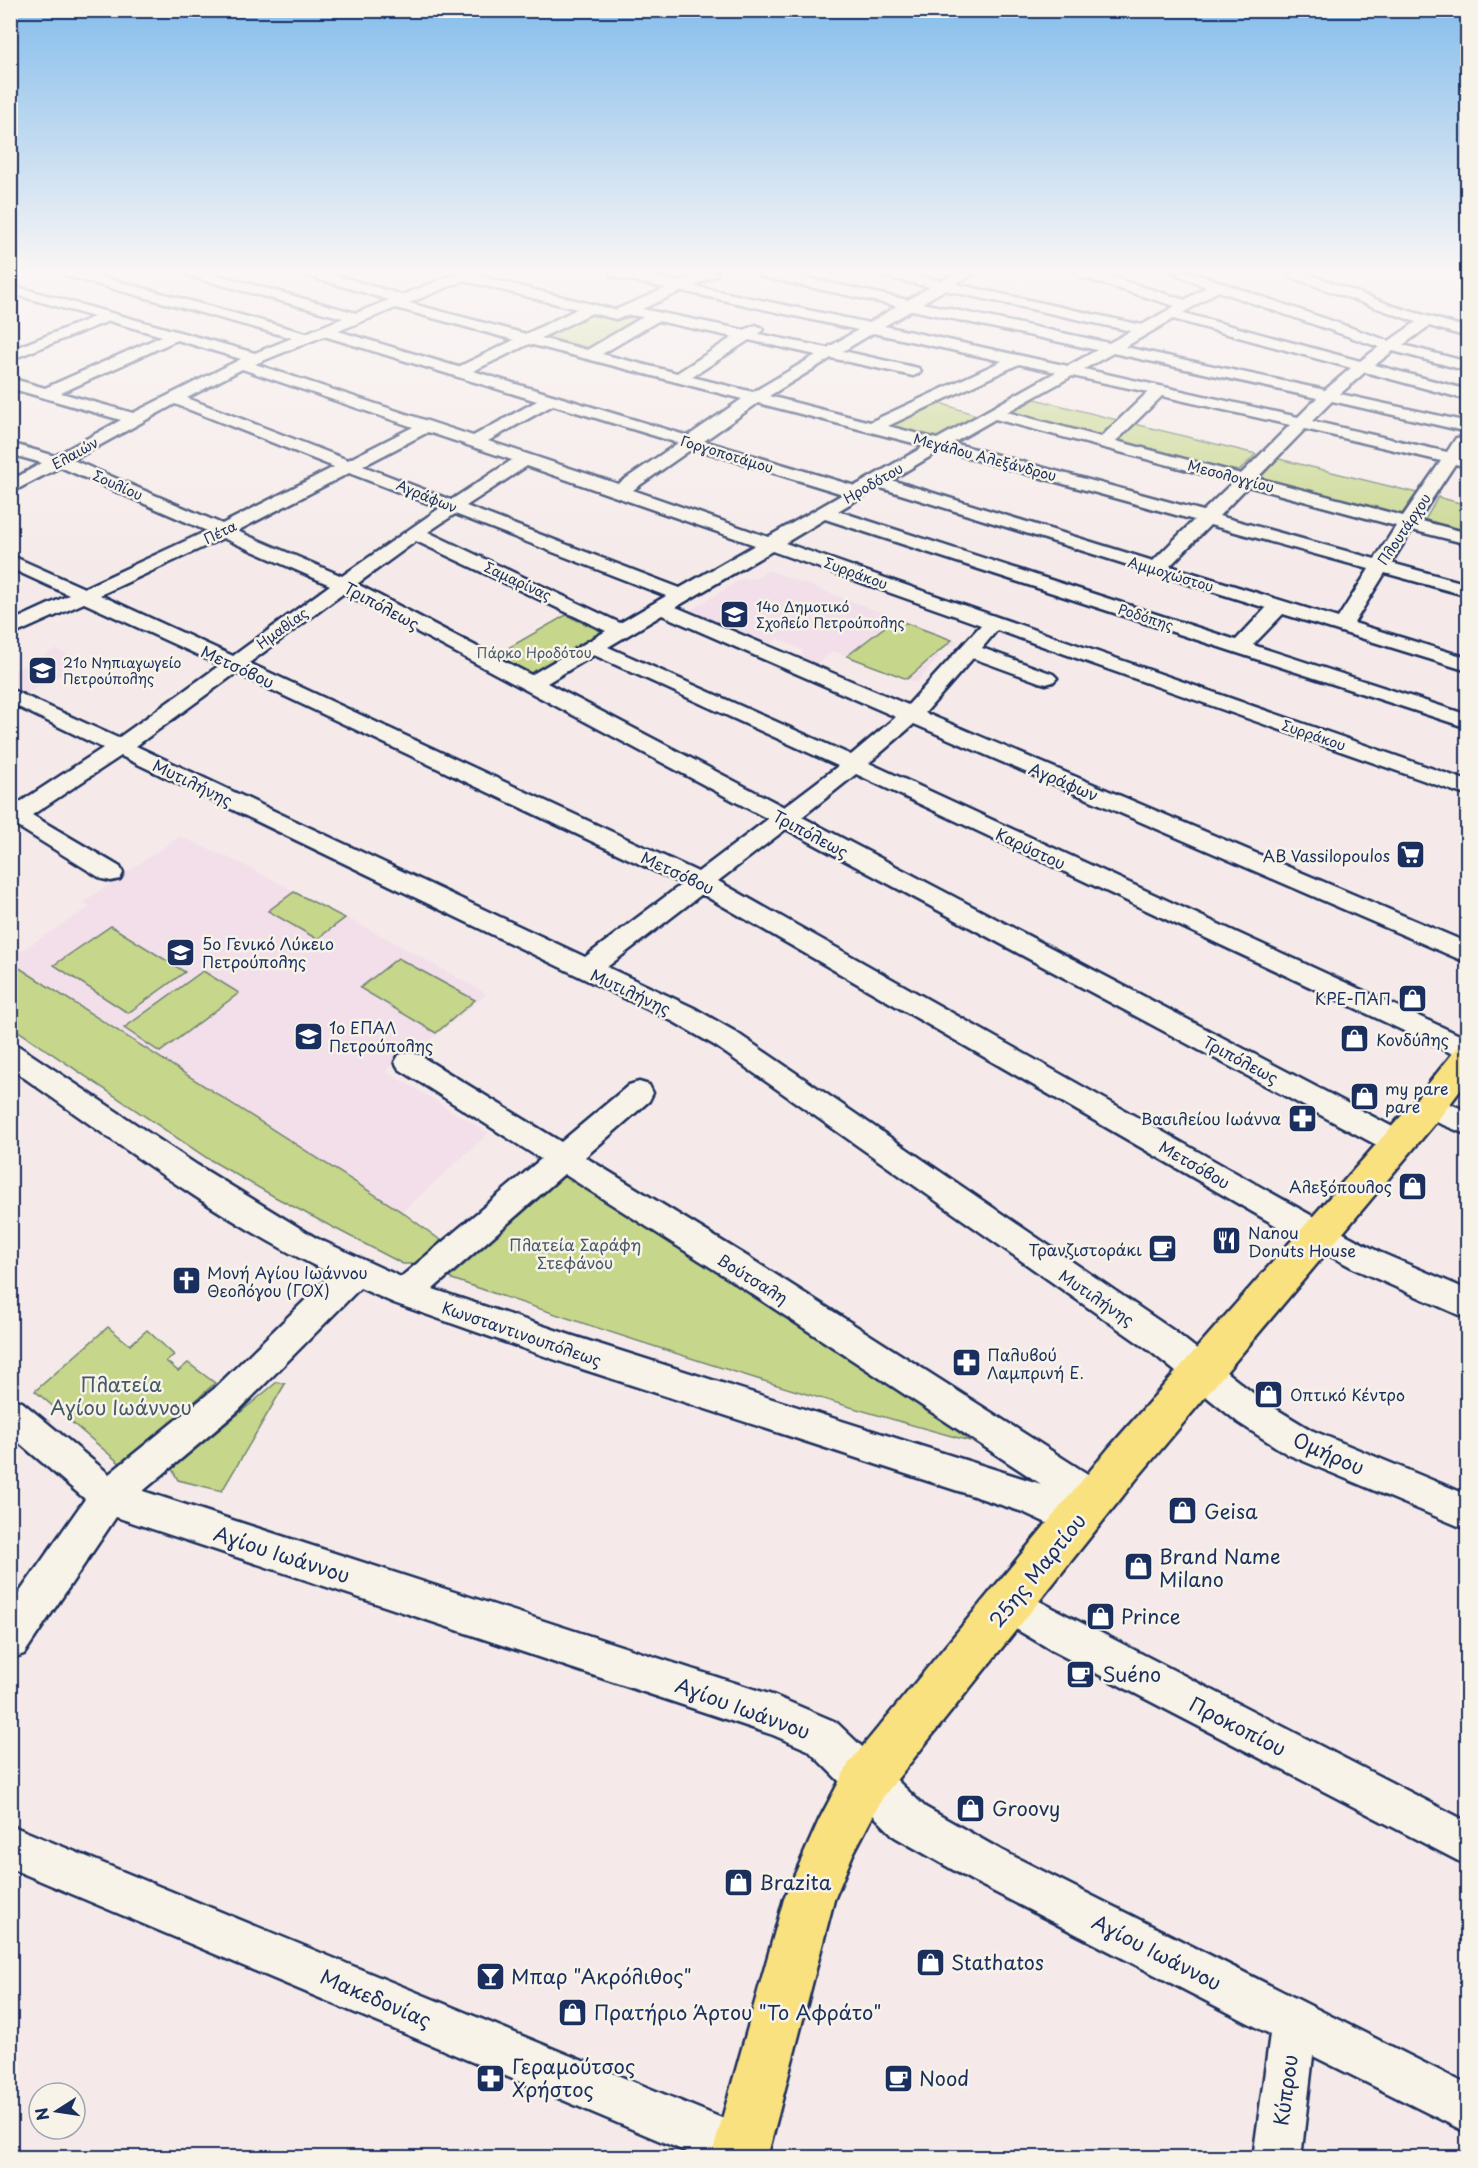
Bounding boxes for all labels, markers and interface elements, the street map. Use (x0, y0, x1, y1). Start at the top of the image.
street label: Μεγάλου Αλεξάνδρου (911, 428, 1059, 486)
street label: Γοργοποτάμου (678, 430, 776, 478)
street label: Ελαιών (48, 432, 102, 474)
street label: Μεσολογγίου (1185, 454, 1277, 498)
street label: Ηροδότου (839, 457, 907, 509)
street label: Σουλίου (90, 465, 146, 505)
street label: Αγράφων (393, 474, 461, 518)
street label: Πλουτάρχου (1372, 489, 1436, 569)
street label: Πέτα (200, 515, 240, 549)
street label: Αμμοχώστου (1126, 551, 1216, 597)
street label: Συρράκου (821, 552, 891, 594)
street label: Σαμαρίνας (481, 556, 555, 606)
street label: Τριπόλεως (340, 575, 424, 635)
place label: 14ο Δημοτικό Σχολείο Πετρούπολης (756, 596, 905, 633)
school or university icon: 14ο Δημοτικό Σχολείο Πετρούπολης (719, 598, 751, 630)
street label: Ροδόπης (1116, 598, 1176, 636)
street label: Ημαθίας (252, 602, 312, 654)
street label: Μετσόβου (197, 639, 279, 693)
park label: Πάρκο Ηροδότου (476, 642, 592, 663)
place label: 21ο Νηπιαγωγείο Πετρούπολης (63, 652, 182, 689)
school or university icon: 21ο Νηπιαγωγείο Πετρούπολης (26, 654, 58, 686)
street label: Συρράκου (1279, 714, 1349, 756)
street label: Μυτιλήνης (149, 752, 237, 812)
street label: Αγράφων (1026, 756, 1102, 806)
street label: Τριπόλεως (769, 803, 853, 863)
street label: Καρύστου (992, 821, 1070, 875)
supermarket icon: AB Vassilopoulos (1395, 839, 1427, 871)
place label: AB Vassilopoulos (1263, 843, 1390, 867)
street label: Μετσόβου (637, 845, 719, 899)
place label: 5ο Γενικό Λύκειο Πετρούπολης (202, 931, 334, 973)
school or university icon: 5ο Γενικό Λύκειο Πετρούπολης (165, 936, 197, 968)
street label: Μυτιλήνης (587, 962, 675, 1020)
shop icon: ΚΡΕ-ΠΑΠ (1396, 982, 1428, 1014)
place label: ΚΡΕ-ΠΑΠ (1315, 986, 1391, 1010)
place label: 1ο ΕΠΑΛ Πετρούπολης (329, 1015, 433, 1057)
school or university icon: 1ο ΕΠΑΛ Πετρούπολης (292, 1020, 324, 1052)
shop icon: Κονδύλης (1339, 1023, 1371, 1055)
place label: Κονδύλης (1376, 1027, 1449, 1051)
street label: Τριπόλεως (1199, 1029, 1283, 1089)
place label: my pare pare (1385, 1076, 1448, 1118)
shop icon: my pare pare (1348, 1081, 1380, 1113)
pharmacy icon: Βασιλείου Ιωάννα (1286, 1102, 1318, 1134)
place label: Βασιλείου Ιωάννα (1141, 1106, 1281, 1130)
street label: Μετσόβου (1155, 1134, 1235, 1194)
shop icon: Αλεξόπουλος (1397, 1170, 1429, 1202)
place label: Αλεξόπουλος (1289, 1174, 1392, 1198)
place label: Nanou Donuts House (1248, 1220, 1356, 1262)
restaurant icon: Nanou Donuts House (1211, 1225, 1243, 1257)
park label: Πλατεία Σαράφη Στεφάνου (509, 1232, 641, 1274)
cafe icon: Τρανζιστοράκι (1147, 1233, 1179, 1265)
place label: Τρανζιστοράκι (1029, 1237, 1142, 1261)
street label: Βούτσαλη (713, 1247, 793, 1309)
place label: Μονή Αγίου Ιωάννου Θεολόγου (ΓΟΧ) (207, 1260, 368, 1302)
street label: Μυτιλήνης (1055, 1263, 1139, 1331)
church icon: Μονή Αγίου Ιωάννου Θεολόγου (ΓΟΧ) (170, 1265, 202, 1297)
street label: Κωνσταντινουπόλεως (439, 1294, 605, 1372)
place label: Παλυβού Λαμπρινή Ε. (987, 1342, 1084, 1384)
pharmacy icon: Παλυβού Λαμπρινή Ε. (950, 1347, 982, 1379)
park label: Πλατεία Αγίου Ιωάννου (50, 1369, 192, 1422)
shop icon: Οπτικό Κέντρο (1253, 1378, 1285, 1410)
place label: Οπτικό Κέντρο (1290, 1382, 1405, 1406)
street label: Ομήρου (1288, 1424, 1370, 1482)
shop icon: Geisa (1167, 1495, 1199, 1527)
place label: Geisa (1204, 1496, 1258, 1526)
street label: 25ης Μαρτίου (981, 1506, 1093, 1634)
street label: Αγίου Ιωάννου (210, 1518, 354, 1590)
place label: Brand Name Milano (1159, 1541, 1281, 1594)
shop icon: Brand Name Milano (1122, 1551, 1154, 1583)
shop icon: Prince (1084, 1600, 1116, 1632)
place label: Prince (1121, 1601, 1181, 1631)
cafe icon: Suéno (1065, 1658, 1097, 1690)
place label: Suéno (1102, 1659, 1161, 1689)
street label: Αγίου Ιωάννου (671, 1670, 815, 1746)
street label: Προκοπίου (1184, 1689, 1292, 1763)
shop icon: Groovy (955, 1792, 987, 1824)
place label: Groovy (992, 1793, 1060, 1823)
shop icon: Brazita (722, 1866, 754, 1898)
place label: Brazita (759, 1867, 832, 1897)
street label: Αγίου Ιωάννου (1087, 1906, 1227, 1998)
shop icon: Stathatos (914, 1946, 946, 1978)
place label: Stathatos (951, 1947, 1044, 1977)
bar icon: Μπαρ "Ακρόλιθος" (474, 1960, 506, 1992)
street label: Μακεδονίας (316, 1961, 436, 2035)
place label: Μπαρ "Ακρόλιθος" (511, 1961, 692, 1991)
shop icon: Πρατήριο Άρτου "Το Αφράτο" (557, 1996, 589, 2028)
place label: Πρατήριο Άρτου "Το Αφράτο" (594, 1997, 882, 2027)
place label: Γεραμούτσος Χρήστος (512, 2051, 635, 2104)
street label: Κύπρου (1265, 2053, 1305, 2127)
pharmacy icon: Γεραμούτσος Χρήστος (475, 2062, 507, 2094)
cafe icon: Nood (882, 2062, 914, 2094)
place label: Nood (919, 2063, 969, 2093)
north arrow (27, 2081, 87, 2141)
text: N (28, 2106, 54, 2123)

